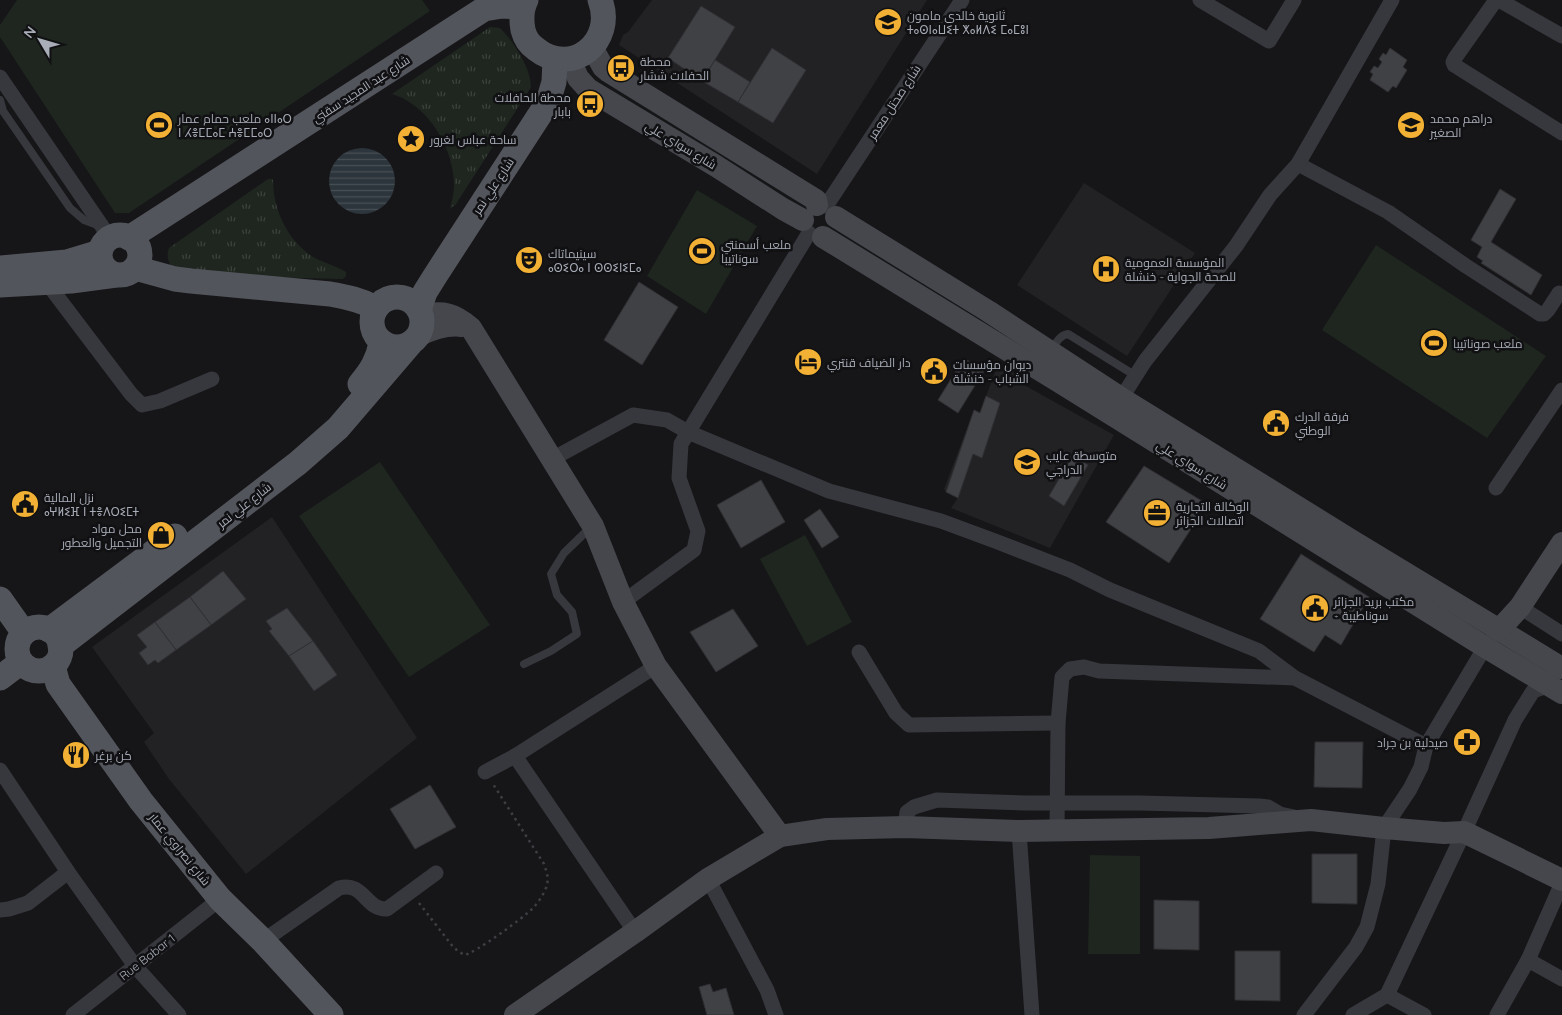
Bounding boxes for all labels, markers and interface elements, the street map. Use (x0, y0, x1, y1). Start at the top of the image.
school or university icon: ثانوية خالدي مامون ⵜⴰⵙⵏⴰⵡⵉⵜ ⵅⴰⵍⴷⵉ ⵎⴰⵎⵓⵏ (873, 7, 903, 37)
place label: ثانوية خالدي مامون ⵜⴰⵙⵏⴰⵡⵉⵜ ⵅⴰⵍⴷⵉ ⵎⴰⵎⵓⵏ (907, 8, 1029, 37)
north arrow (15, 15, 65, 65)
text: N (19, 22, 40, 42)
street label: شارع عبد المجيد سقني (310, 52, 414, 129)
bus stop icon: محطة الحفلات ششار (606, 53, 636, 83)
place label: محطة الحفلات ششار (639, 54, 709, 83)
street label: شارع صحتل معمر (864, 62, 925, 143)
bus stop icon: محطة الحافلات بابار (575, 89, 605, 119)
place label: محطة الحافلات بابار (495, 90, 571, 119)
sports icon: ملعب حمام عمار ⴰⵏⵏⴰⵔ ⵏ ⵃⴻⵎⵎⴰⵎ ⵄⴻⵎⵎⴰⵔ (144, 110, 174, 140)
school or university icon: دراهم محمد الصغير (1396, 110, 1426, 140)
place label: ملعب حمام عمار ⴰⵏⵏⴰⵔ ⵏ ⵃⴻⵎⵎⴰⵎ ⵄⴻⵎⵎⴰⵔ (177, 111, 292, 140)
place label: دراهم محمد الصغير (1429, 111, 1493, 140)
street label: شارع سواي علي (641, 118, 719, 175)
place icon: ساحة عباس لغرور (396, 124, 426, 154)
place label: ساحة عباس لغرور (429, 132, 517, 147)
street label: شارع علي نمر (469, 155, 519, 220)
sports icon: ملعب أسمنتي سوناتيبا (687, 236, 717, 266)
place label: ملعب أسمنتي سوناتيبا (721, 237, 791, 266)
theatre icon: سينيماتاك ⴰⵙⵉⵔⴰ ⵏ ⵙⵙⵉⵏⵉⵎⴰ (514, 245, 544, 275)
place label: سينيماتاك ⴰⵙⵉⵔⴰ ⵏ ⵙⵙⵉⵏⵉⵎⴰ (548, 246, 642, 275)
hospital icon: المؤسسة العمومية للصحة الجواية - خنشلة (1091, 254, 1121, 284)
place label: المؤسسة العمومية للصحة الجواية - خنشلة (1125, 255, 1236, 284)
sports icon: ملعب صوناتيبا (1419, 328, 1449, 358)
place label: ملعب صوناتيبا (1453, 336, 1522, 351)
hotel icon: دار الضياف قنتري (793, 347, 823, 377)
place label: دار الضياف قنتري (827, 355, 911, 373)
public building icon: ديوان مؤسسات الشباب - خنشلة (919, 356, 949, 386)
place label: ديوان مؤسسات الشباب - خنشلة (953, 357, 1032, 386)
public building icon: فرقة الدرك الوطني (1261, 408, 1291, 438)
place label: فرقة الدرك الوطني (1295, 409, 1349, 441)
street label: شارع سواي علي (1152, 437, 1230, 495)
school or university icon: متوسطة عايب الدراجي (1012, 447, 1042, 477)
place label: متوسطة عايب الدراجي (1046, 448, 1117, 480)
street label: شارع علي نمر (213, 479, 276, 534)
public building icon: نزل المالية ⴰⵖⵍⵉⴼ ⵏ ⵜⴻⴷⵔⵉⵎⵜ (10, 489, 40, 519)
place label: نزل المالية ⴰⵖⵍⵉⴼ ⵏ ⵜⴻⴷⵔⵉⵎⵜ (44, 490, 140, 519)
office icon: الوكالة التجارية اتصالات الجزائر (1142, 498, 1172, 528)
place label: الوكالة التجارية اتصالات الجزائر (1175, 499, 1249, 528)
shop icon: محل مواد التجميل والعطور (146, 520, 176, 550)
place label: محل مواد التجميل والعطور (61, 521, 142, 550)
public building icon: مكتب بريد الجزائر - سوناطيبة (1300, 593, 1330, 623)
place label: مكتب بريد الجزائر - سوناطيبة (1333, 594, 1414, 623)
pharmacy icon: صيدلية بن جراد (1452, 727, 1482, 757)
place label: صيدلية بن جراد (1377, 735, 1448, 750)
restaurant icon: كن برغر (61, 740, 91, 770)
place label: كن برغر (94, 748, 132, 763)
street label: شارع نصراوي عمار (143, 809, 214, 890)
street label: Rue Babar 1 (116, 931, 178, 983)

